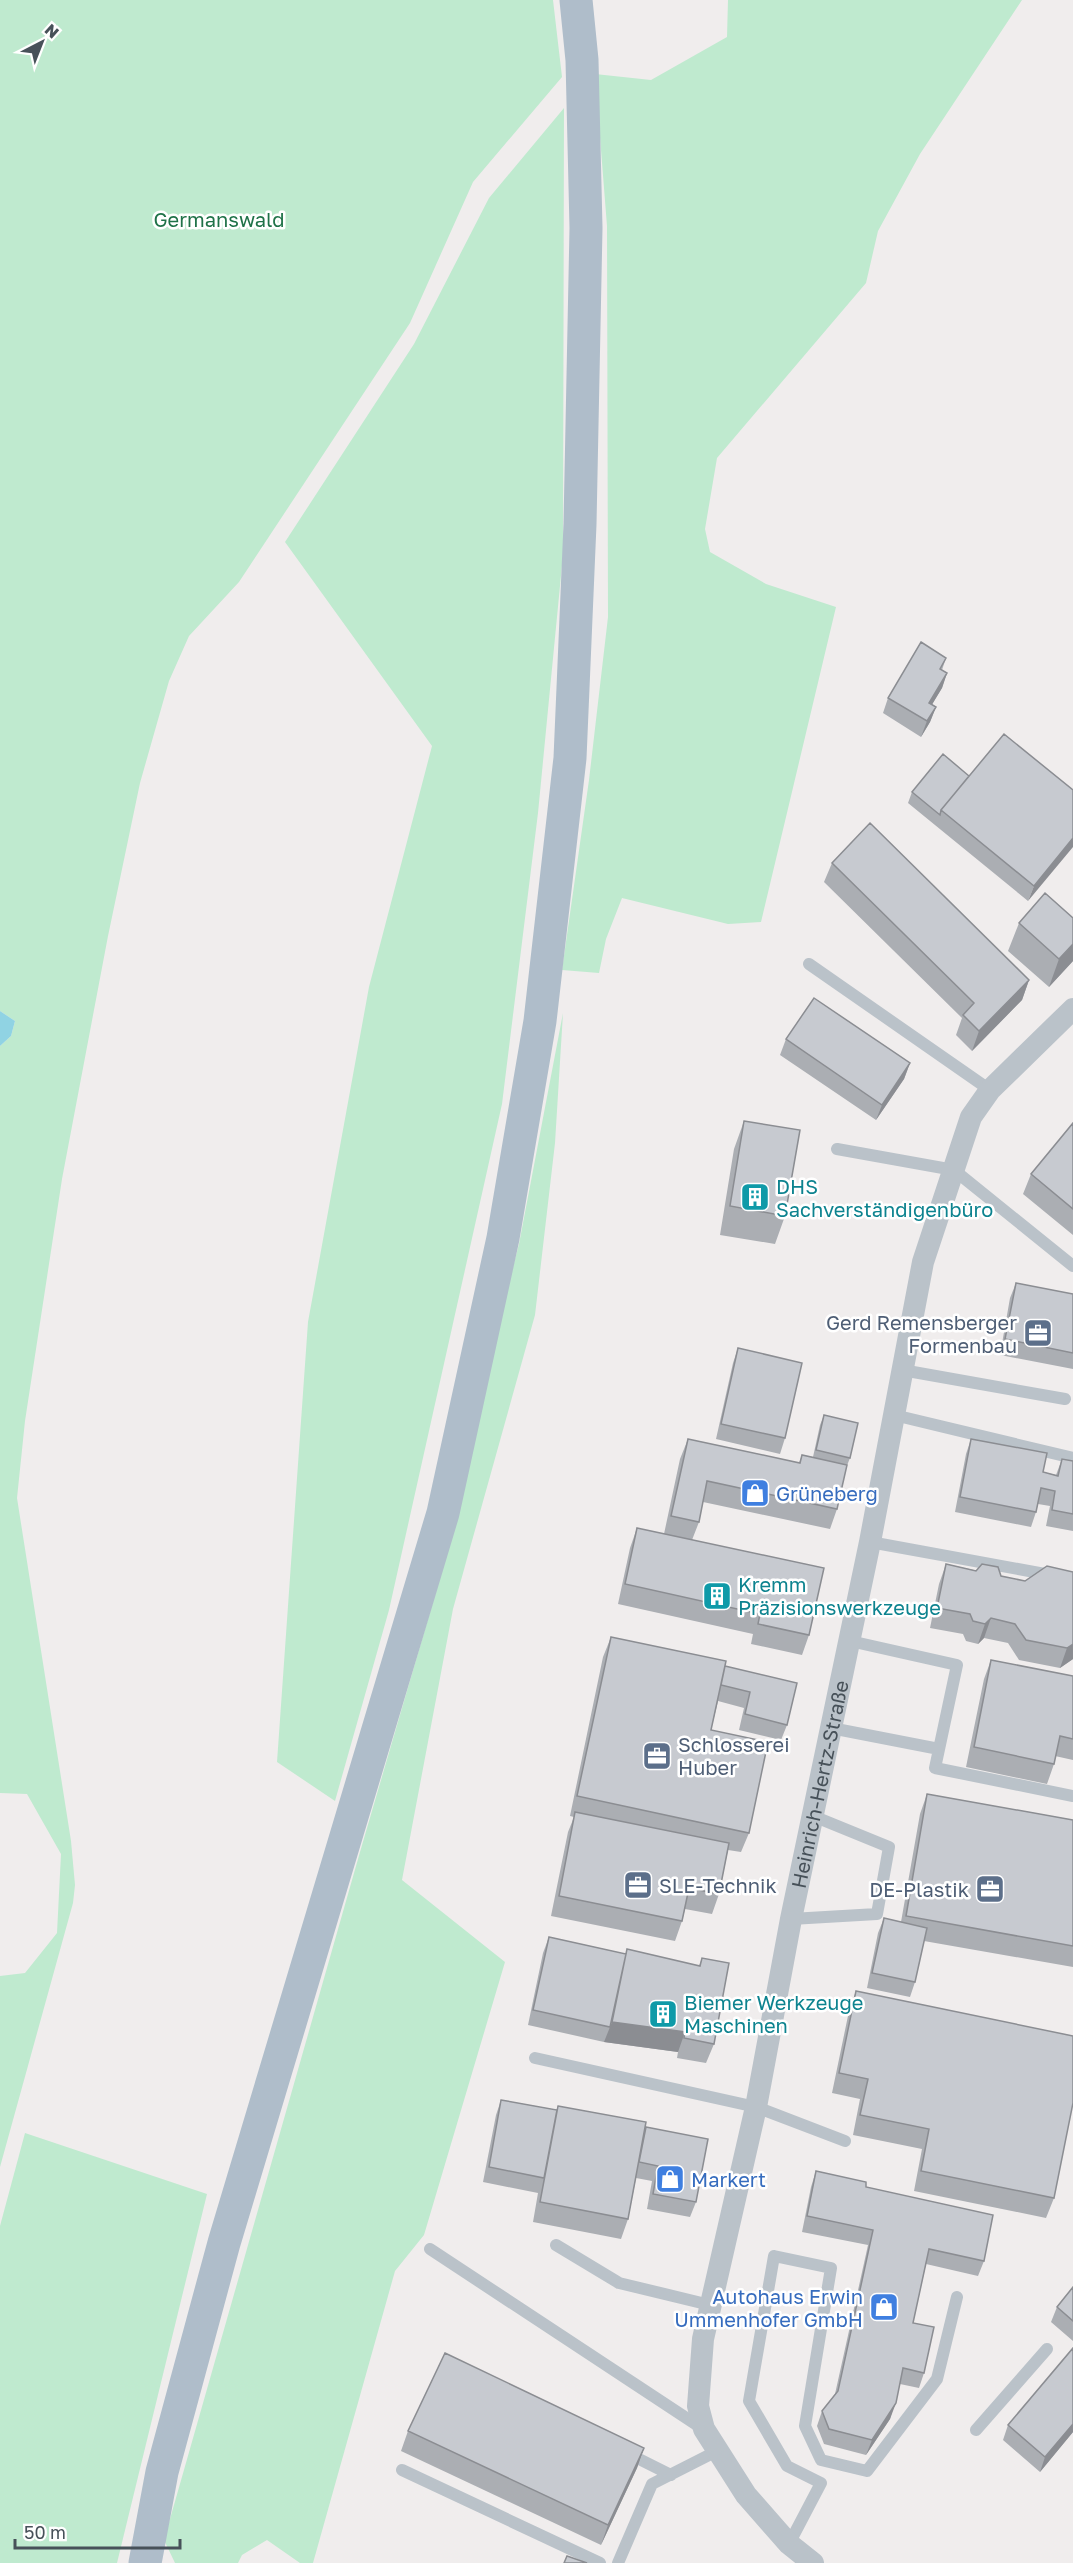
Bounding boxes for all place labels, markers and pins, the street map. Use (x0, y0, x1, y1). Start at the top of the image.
place label: DHS Sachverständigenbüro (776, 1174, 993, 1221)
building icon: DHS Sachverständigenbüro (739, 1181, 771, 1213)
place label: Gerd Remensberger Formenbau (826, 1310, 1017, 1357)
office icon: Gerd Remensberger Formenbau (1022, 1317, 1054, 1349)
shop icon: Grüneberg (739, 1477, 771, 1509)
place label: Grüneberg (776, 1481, 878, 1505)
place label: Kremm Präzisionswerkzeuge (738, 1572, 941, 1619)
building icon: Kremm Präzisionswerkzeuge (701, 1580, 733, 1612)
place label: Schlosserei Huber (678, 1732, 790, 1779)
office icon: Schlosserei Huber (641, 1740, 673, 1772)
office icon: SLE-Technik (622, 1869, 654, 1901)
place label: SLE-Technik (659, 1873, 777, 1897)
office icon: DE-Plastik (974, 1873, 1006, 1905)
place label: DE-Plastik (869, 1877, 969, 1901)
place label: Biemer Werkzeuge Maschinen (684, 1990, 863, 2037)
building icon: Biemer Werkzeuge Maschinen (647, 1998, 679, 2030)
shop icon: Markert (654, 2163, 686, 2195)
place label: Markert (691, 2167, 766, 2191)
place label: Autohaus Erwin Ummenhofer GmbH (674, 2284, 863, 2331)
shop icon: Autohaus Erwin Ummenhofer GmbH (868, 2291, 900, 2323)

